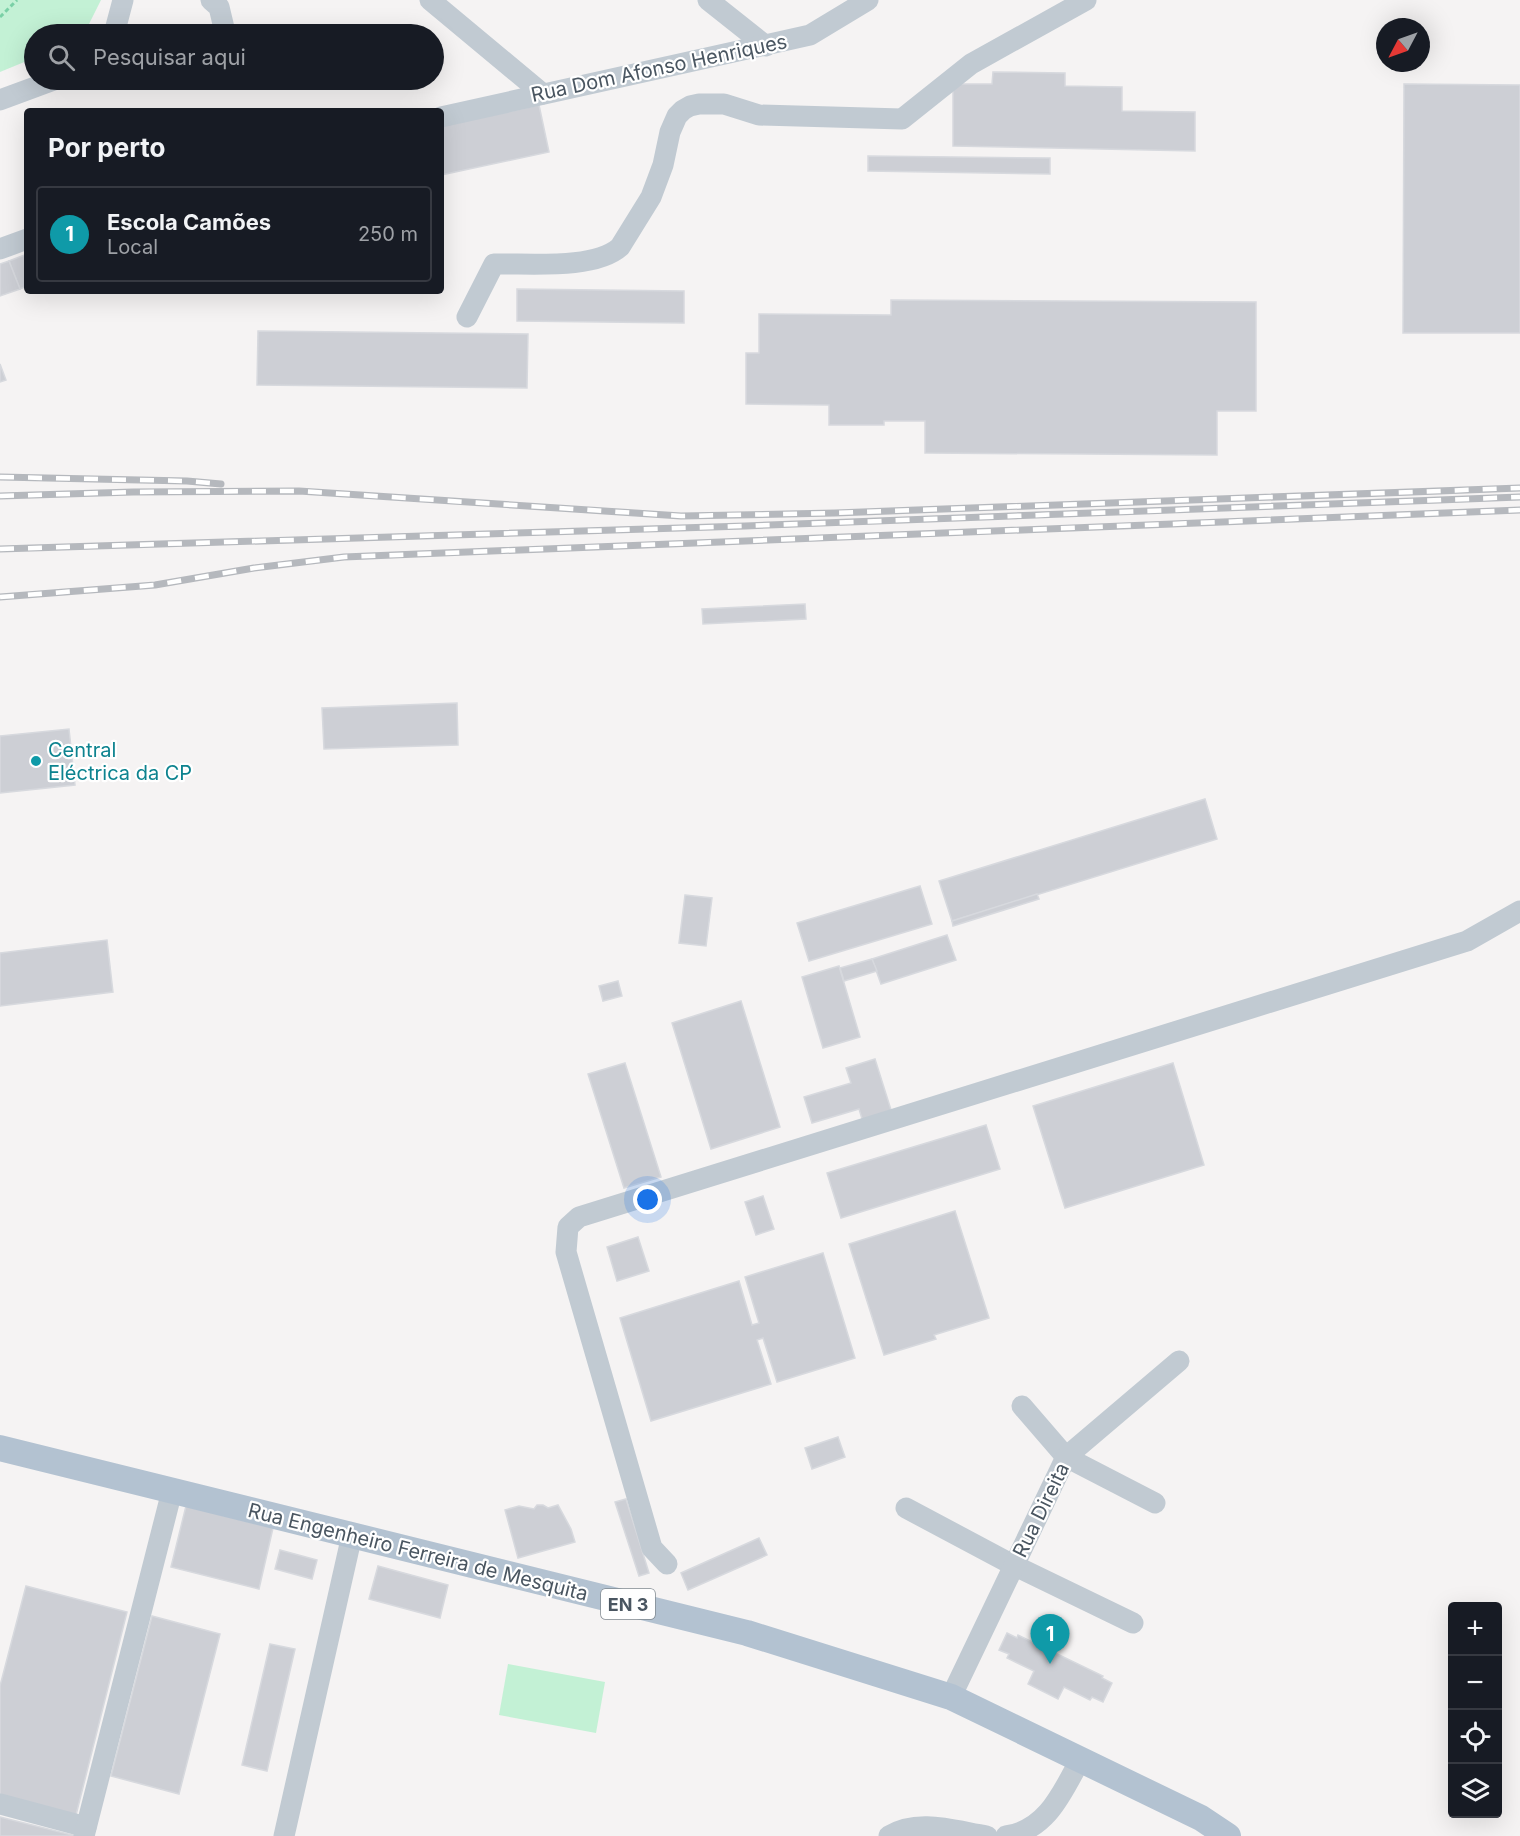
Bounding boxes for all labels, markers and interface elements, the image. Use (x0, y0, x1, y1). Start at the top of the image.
north arrow (1376, 18, 1430, 72)
search box (24, 24, 444, 90)
street label: Rua Dom Afonso Henriques (529, 29, 789, 107)
icon: search (45, 41, 78, 74)
text: Pesquisar aqui (93, 44, 246, 70)
text: Por perto (48, 132, 166, 163)
text: Escola Camões (107, 209, 271, 235)
text: 1 (65, 222, 74, 246)
text: 250 m (358, 222, 418, 246)
text: Local (107, 235, 158, 259)
place label: Central Eléctrica da CP (48, 738, 192, 785)
marker: Central Eléctrica da CP (29, 754, 43, 768)
your location (633, 1185, 662, 1214)
street label: Rua Direita (1008, 1459, 1074, 1561)
street label: Rua Engenheiro Ferreira de Mesquita (246, 1498, 590, 1606)
road number: EN 3 (601, 1589, 655, 1619)
map controls (1448, 1602, 1502, 1818)
button: + (1448, 1602, 1502, 1656)
pin: 1 (1030, 1614, 1070, 1664)
button: − (1448, 1656, 1502, 1710)
button: locate (1448, 1710, 1502, 1764)
button: layers (1448, 1764, 1502, 1818)

